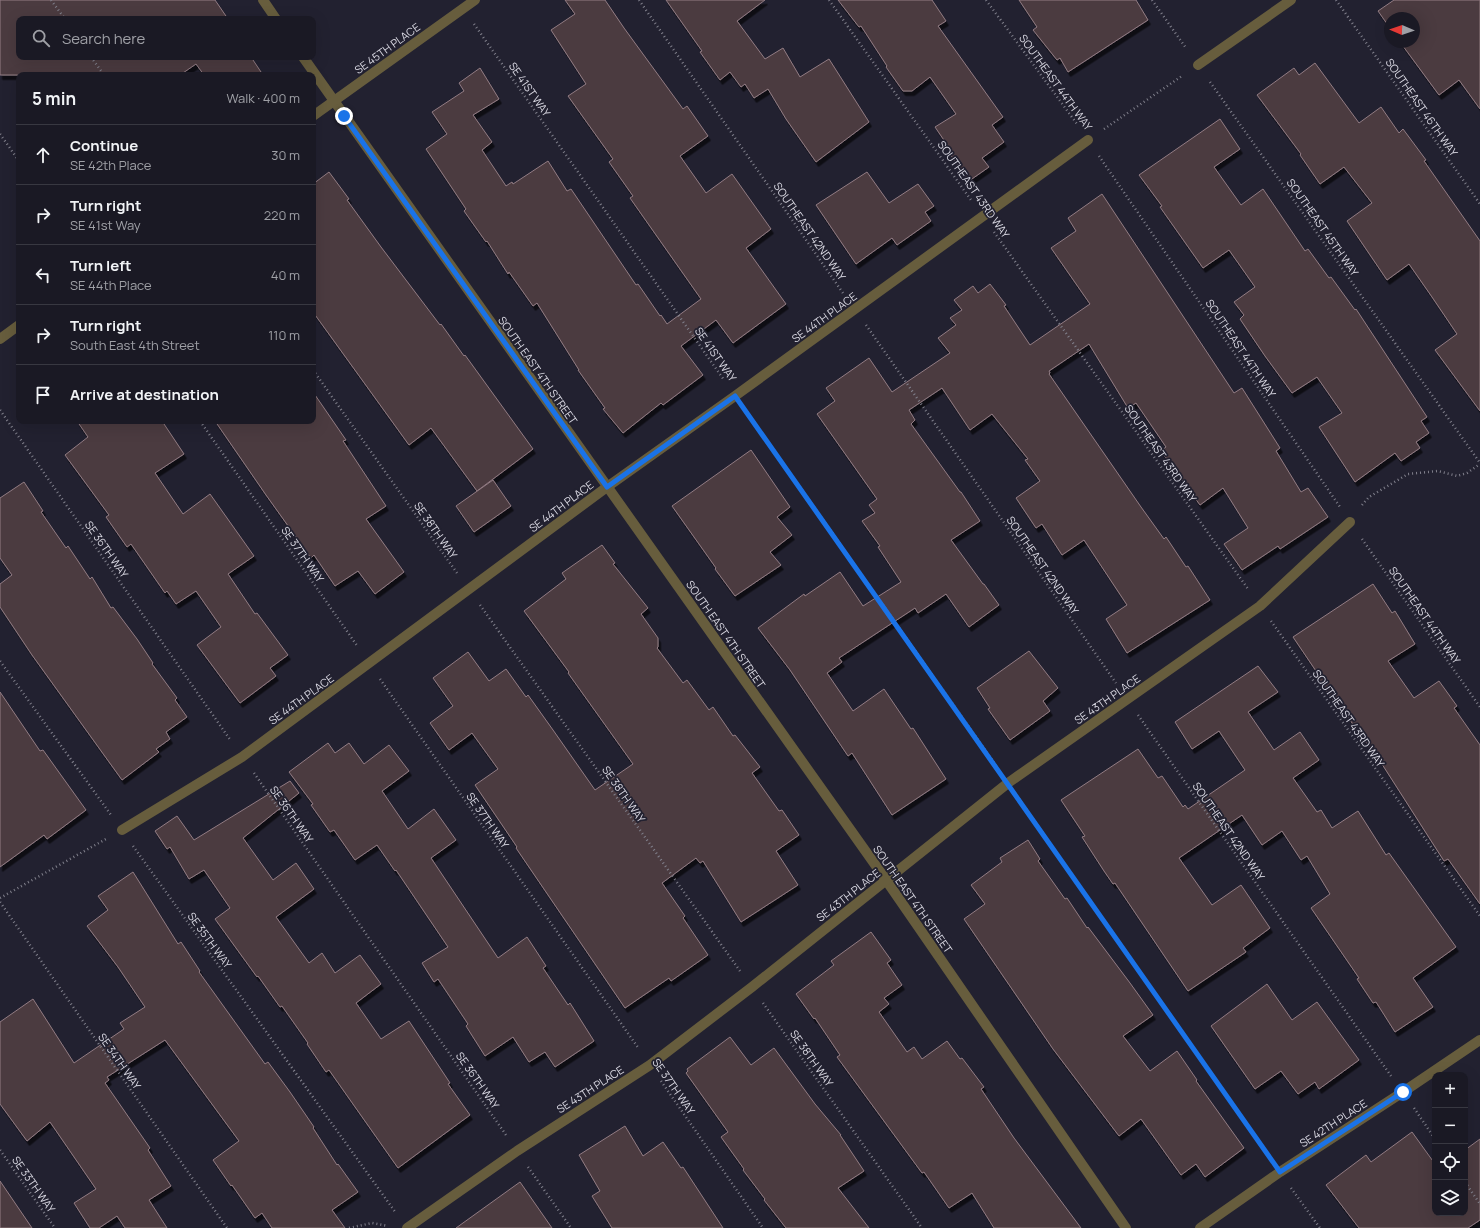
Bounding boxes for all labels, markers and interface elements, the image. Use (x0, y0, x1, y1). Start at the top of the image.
north arrow (1384, 12, 1420, 48)
search box (16, 16, 316, 60)
street label: SE 45TH PLACE (351, 19, 423, 77)
icon: search (30, 27, 52, 49)
text: Search here (62, 28, 145, 49)
street label: SOUTHEAST 44TH WAY (1016, 31, 1097, 134)
street label: SOUTHEAST 46TH WAY (1382, 55, 1462, 160)
street label: SE 41ST WAY (506, 59, 555, 120)
text: 5 min (32, 87, 76, 110)
text: Walk · 400 m (226, 89, 300, 107)
route end (335, 107, 353, 125)
text: Continue (70, 135, 138, 156)
street label: SOUTHEAST 43RD WAY (935, 137, 1014, 241)
icon: ahead (32, 144, 54, 166)
text: 30 m (271, 146, 300, 164)
text: SE 42th Place (70, 156, 151, 174)
street label: SOUTHEAST 45TH WAY (1284, 175, 1363, 279)
street label: SOUTHEAST 42ND WAY (770, 179, 850, 284)
text: Turn right (70, 195, 141, 216)
icon: right (32, 204, 54, 226)
text: 220 m (264, 206, 300, 224)
text: SE 41st Way (70, 216, 141, 234)
text: Turn left (70, 255, 132, 276)
icon: left (32, 264, 54, 286)
text: 40 m (271, 266, 300, 284)
text: SE 44th Place (70, 276, 152, 294)
street label: SE 44TH PLACE (788, 288, 860, 346)
street label: SOUTHEAST 44TH WAY (1203, 296, 1280, 401)
street label: SOUTH EAST 4TH STREET (495, 313, 581, 427)
text: Turn right (70, 315, 141, 336)
icon: right (32, 324, 54, 346)
street label: SE 41ST WAY (692, 324, 741, 385)
text: 110 m (268, 326, 300, 344)
text: South East 4th Street (70, 336, 200, 354)
icon: arrive (32, 384, 54, 406)
text: Arrive at destination (70, 384, 219, 405)
street label: SOUTHEAST 43RD WAY (1122, 401, 1201, 505)
street label: SE 44TH PLACE (526, 477, 596, 535)
street label: SE 38TH WAY (411, 499, 462, 562)
street label: SOUTHEAST 42ND WAY (1003, 513, 1083, 618)
street label: SE 36TH WAY (82, 517, 133, 581)
street label: SE 37TH WAY (278, 523, 328, 586)
street label: SOUTHEAST 44TH WAY (1386, 563, 1465, 667)
street label: SOUTH EAST 4TH STREET (683, 577, 769, 691)
street label: SOUTHEAST 43RD WAY (1310, 666, 1389, 770)
street label: SE 44TH PLACE (265, 670, 337, 728)
street label: SE 43TH PLACE (1071, 671, 1143, 727)
street label: SE 38TH WAY (599, 763, 650, 826)
street label: SOUTHEAST 42ND WAY (1189, 779, 1269, 884)
street label: SE 36TH WAY (267, 782, 318, 846)
street label: SE 37TH WAY (463, 789, 513, 852)
street label: SOUTH EAST 4TH STREET (870, 842, 956, 956)
street label: SE 43TH PLACE (813, 865, 883, 925)
street label: SE 35TH WAY (185, 909, 236, 972)
street label: SE 38TH WAY (787, 1027, 838, 1090)
street label: SE 34TH WAY (95, 1030, 145, 1093)
street label: SE 36TH WAY (453, 1048, 504, 1112)
street label: SE 37TH WAY (649, 1055, 699, 1118)
street label: SE 43TH PLACE (554, 1062, 626, 1116)
map controls (1432, 1072, 1468, 1216)
button: + (1432, 1072, 1468, 1108)
route start (1394, 1083, 1412, 1101)
street label: SE 42TH PLACE (1296, 1096, 1370, 1150)
button: − (1432, 1108, 1468, 1144)
button: locate (1432, 1144, 1468, 1180)
street label: SE 33TH WAY (9, 1153, 59, 1216)
button: layers (1432, 1180, 1468, 1216)

